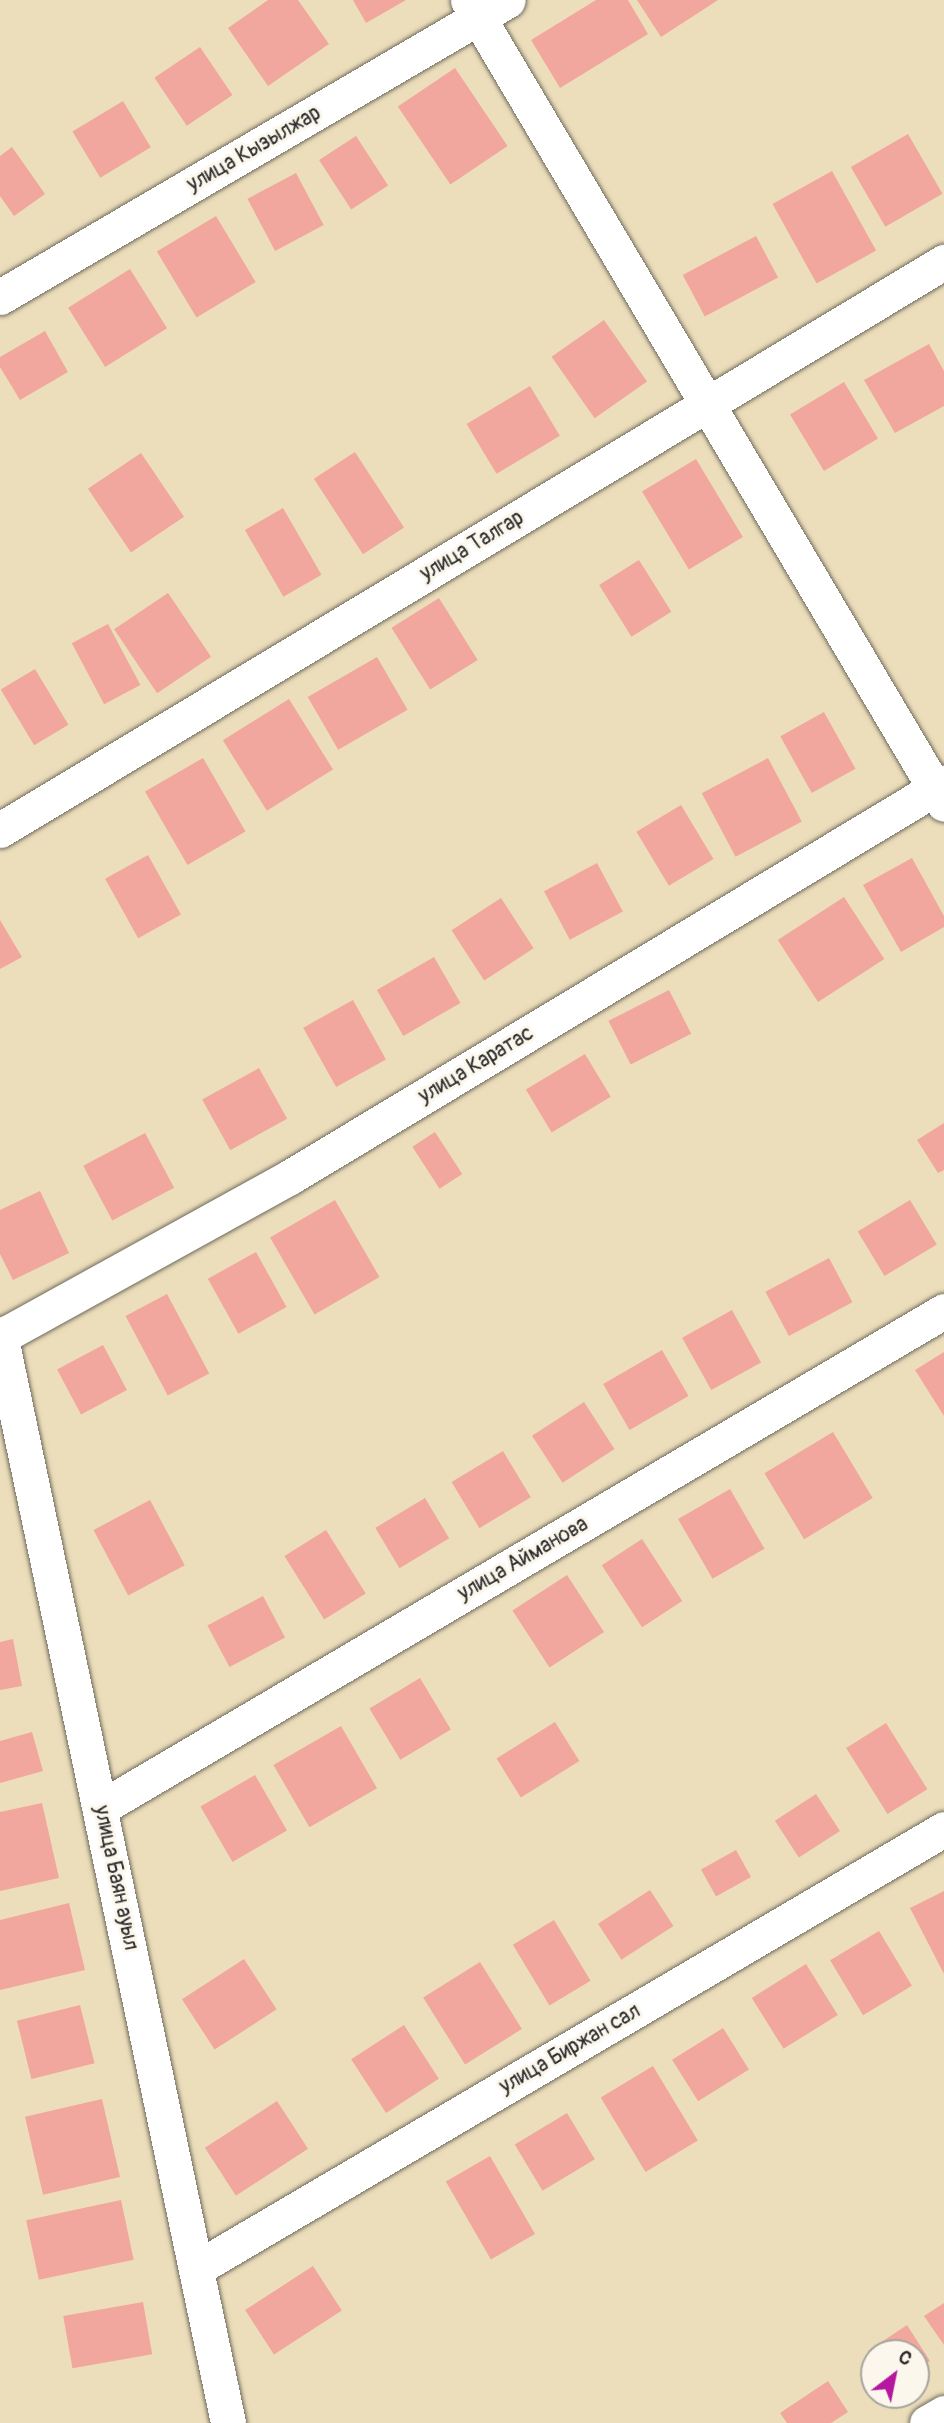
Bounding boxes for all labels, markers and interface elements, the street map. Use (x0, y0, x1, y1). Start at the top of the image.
street label: улица Кызылжар (183, 101, 325, 197)
street label: улица Талгар (416, 505, 528, 587)
street label: улица Каратас (414, 1021, 538, 1109)
street label: улица Айманова (453, 1512, 593, 1606)
street label: улица Баян ауыл (88, 1803, 144, 1953)
street label: улица Биржан сал (495, 1998, 645, 2100)
north arrow (860, 2339, 930, 2409)
text: С (894, 2345, 916, 2371)

